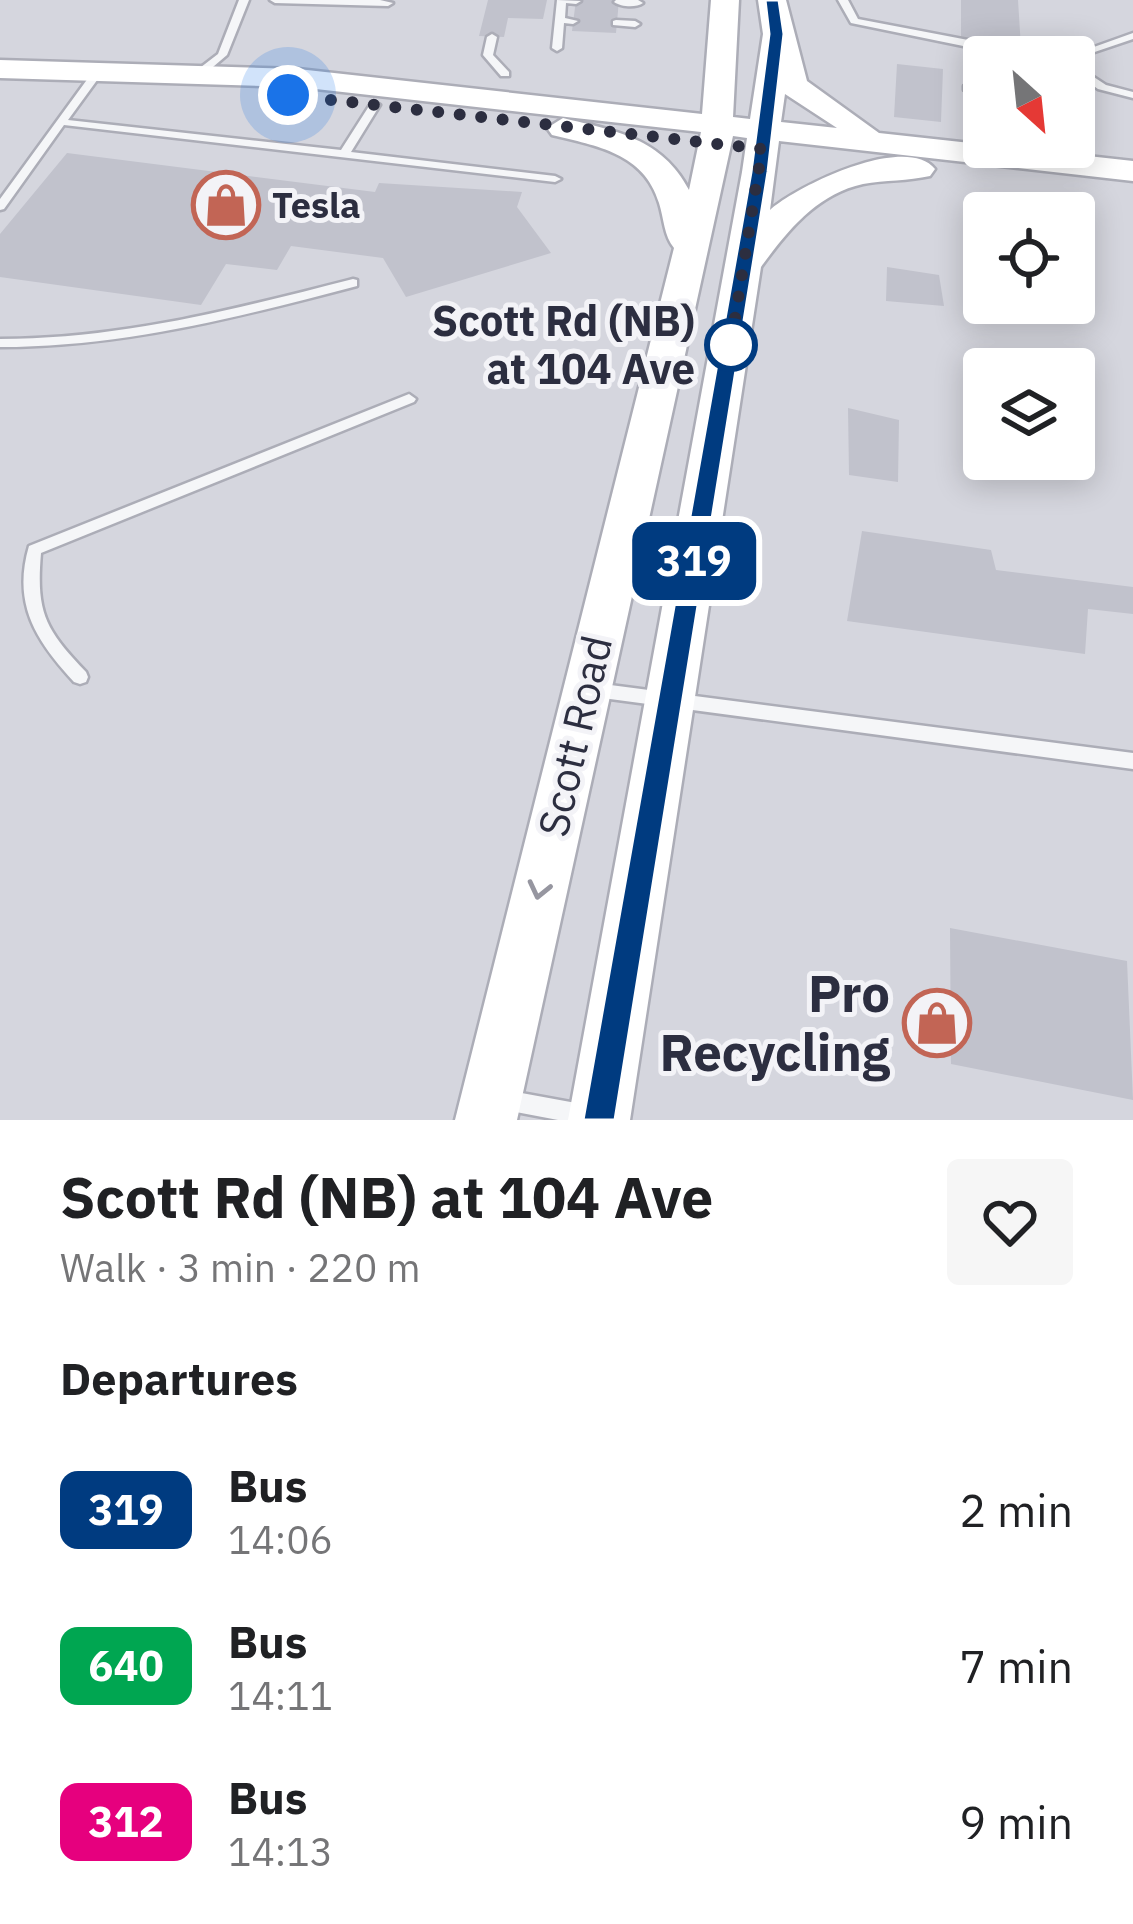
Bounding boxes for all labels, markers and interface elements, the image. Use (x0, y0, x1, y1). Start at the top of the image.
north arrow (963, 36, 1095, 168)
map controls (963, 36, 1095, 480)
your location (258, 65, 318, 125)
shop icon: Tesla (191, 170, 261, 240)
place label: Tesla (272, 181, 360, 228)
button: locate (963, 192, 1095, 324)
place label: Scott Rd (NB) at 104 Ave (432, 293, 695, 396)
marker: Scott Rd (NB) at 104 Ave (706, 320, 756, 370)
button: layers (963, 348, 1095, 480)
line badge: 319 (625, 522, 763, 600)
text: 319 (656, 533, 732, 588)
street label: Scott Road (525, 630, 624, 842)
one-way arrow (528, 879, 553, 899)
place label: Pro Recycling (660, 960, 891, 1085)
shop icon: Pro Recycling (902, 988, 972, 1058)
button: heart (947, 1159, 1073, 1285)
text: Scott Rd (NB) at 104 Ave (60, 1160, 713, 1234)
text: Walk · 3 min · 220 m (60, 1242, 421, 1293)
text: Departures (60, 1349, 298, 1407)
text: Bus (228, 1456, 308, 1514)
text: 2 min (959, 1481, 1073, 1539)
text: 319 (88, 1482, 164, 1537)
text: 14:06 (228, 1514, 333, 1565)
text: Bus (228, 1612, 308, 1670)
text: 7 min (959, 1637, 1073, 1695)
text: 640 (88, 1638, 164, 1693)
text: 14:11 (228, 1670, 333, 1721)
text: Bus (228, 1768, 308, 1826)
text: 9 min (959, 1793, 1073, 1851)
text: 312 (88, 1794, 164, 1849)
text: 14:13 (228, 1826, 333, 1877)

